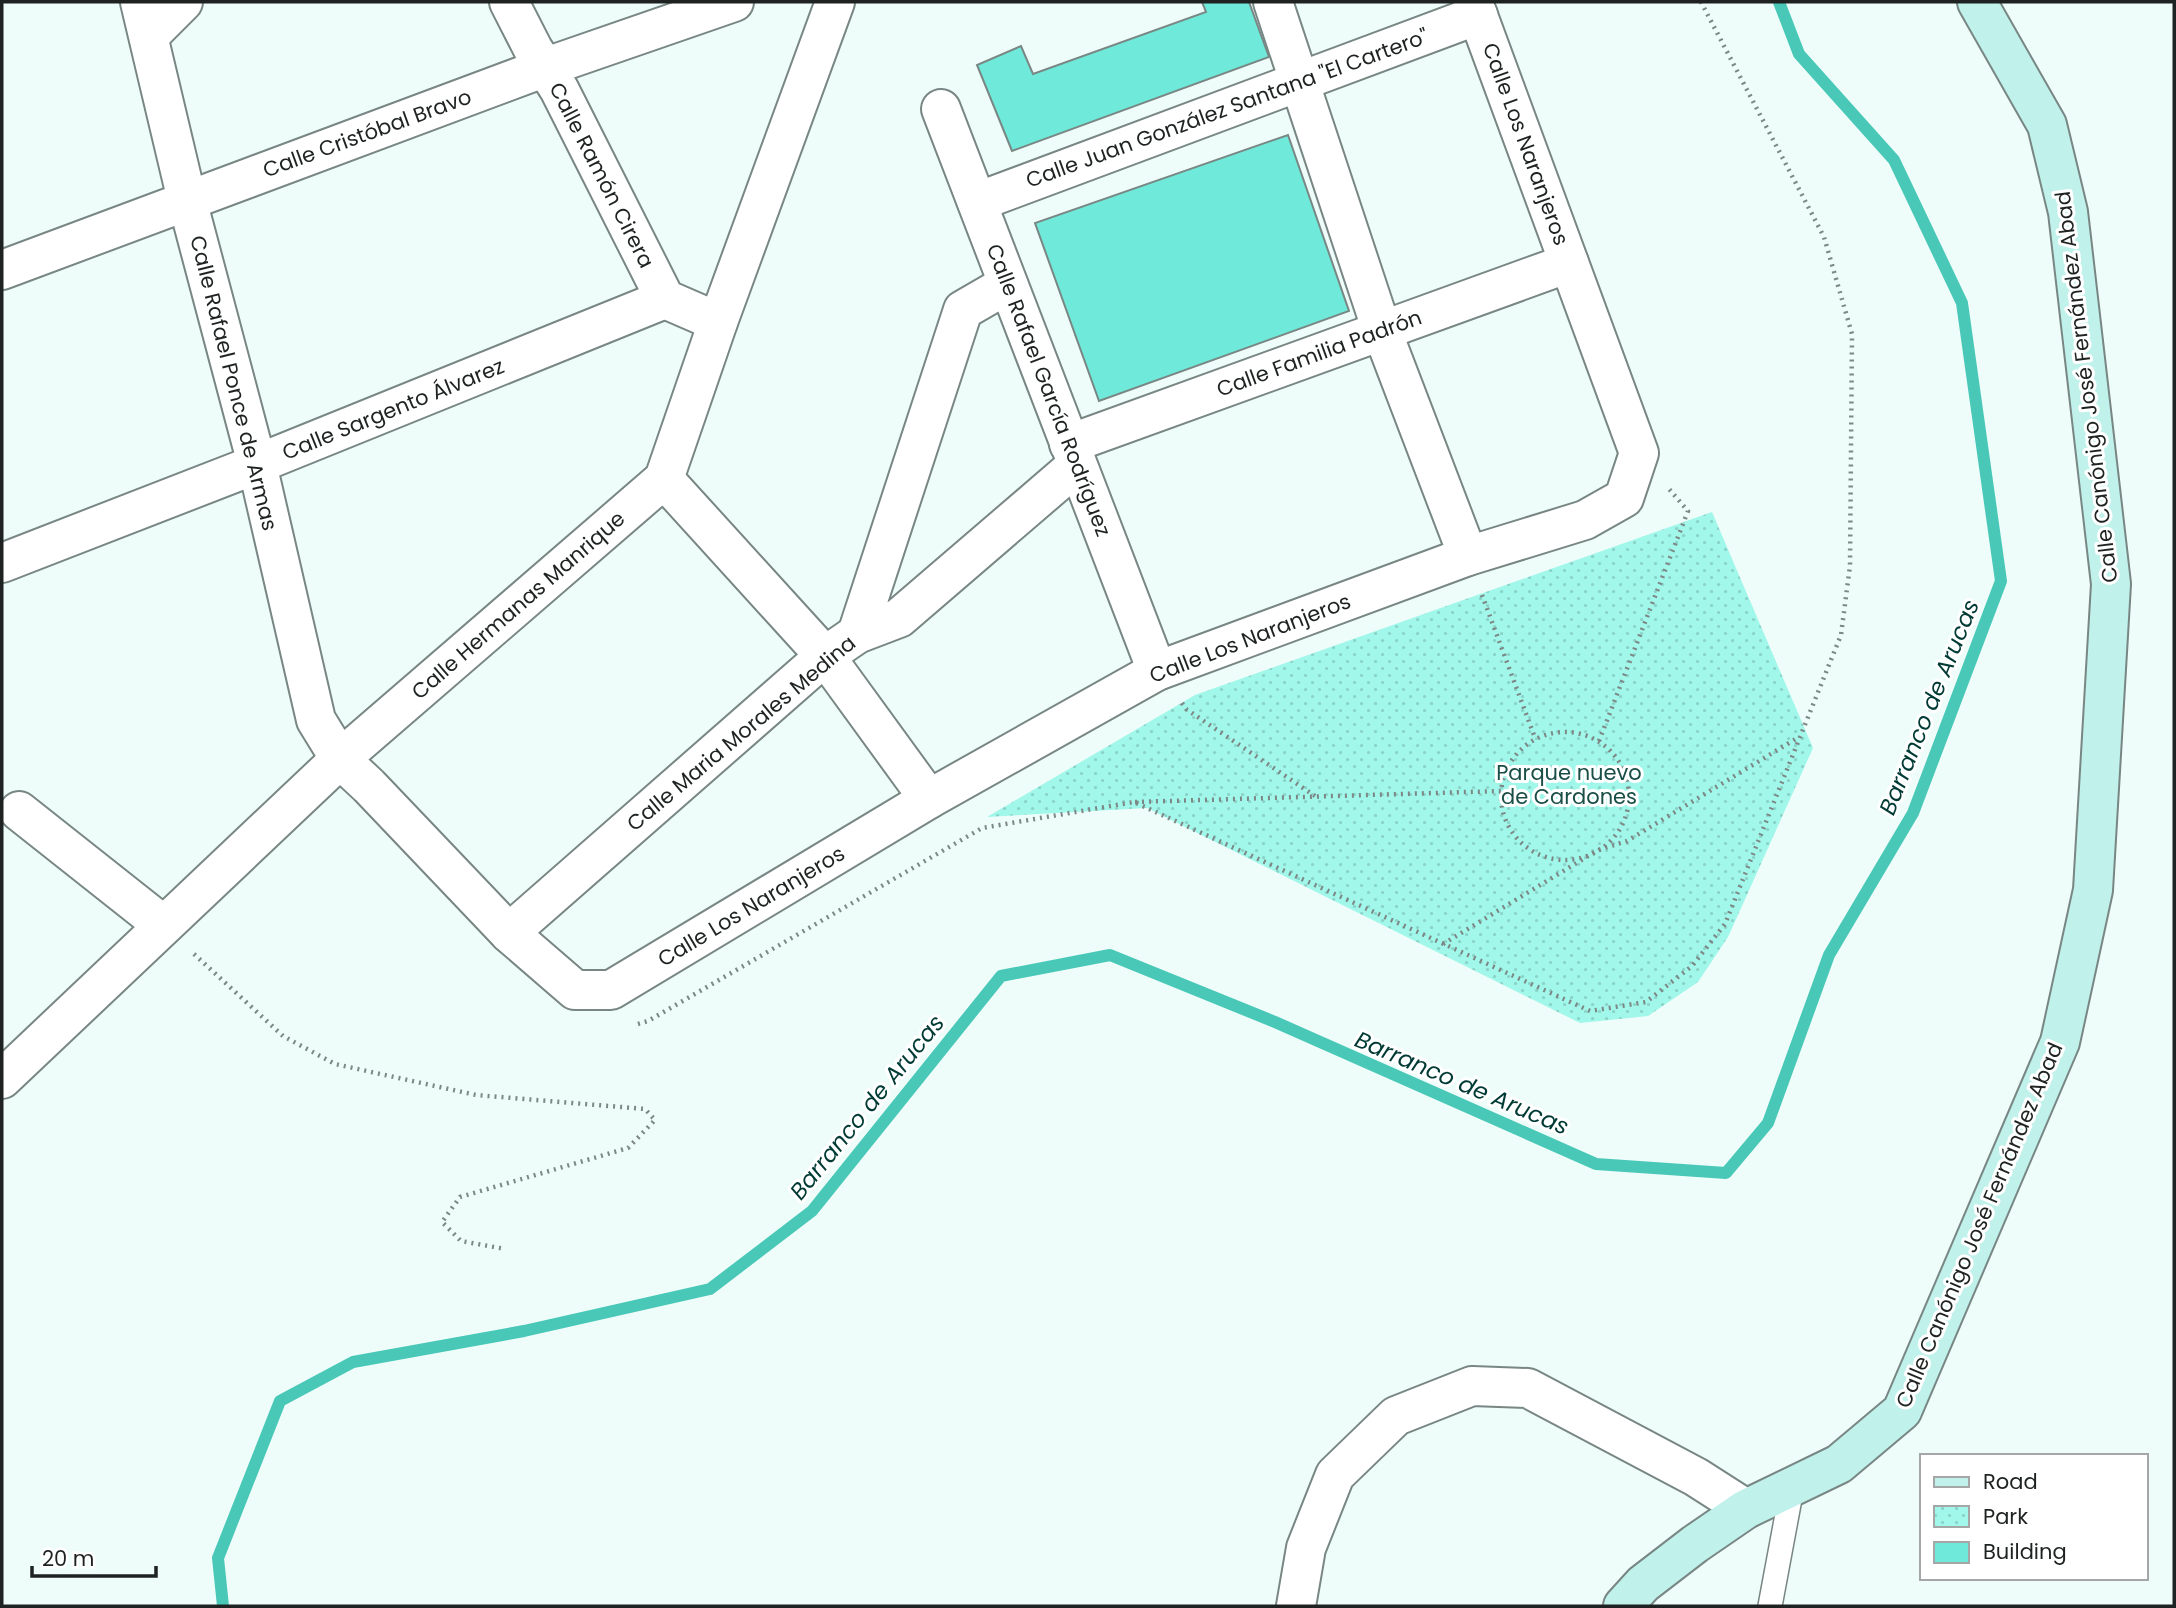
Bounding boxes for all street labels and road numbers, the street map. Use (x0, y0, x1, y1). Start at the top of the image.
street label: Calle Juan González Santana "El Cartero" (1022, 21, 1432, 195)
street label: Calle Los Naranjeros (1476, 39, 1576, 249)
street label: Calle Ramón Cirera (543, 77, 661, 273)
street label: Calle Cristóbal Bravo (259, 82, 475, 184)
street label: Calle Canónigo José Fernández Abad (2048, 190, 2124, 584)
street label: Calle Rafael Ponce de Armas (183, 232, 285, 534)
street label: Calle Rafael García Rodríguez (980, 240, 1118, 540)
street label: Calle Familia Padrón (1212, 302, 1426, 404)
street label: Calle Sargento Álvarez (278, 351, 508, 467)
street label: Calle Hermanas Manrique (405, 504, 631, 706)
street label: Calle Los Naranjeros (1145, 586, 1355, 690)
street label: Calle Maria Morales Medina (620, 628, 862, 838)
street label: Calle Los Naranjeros (652, 839, 850, 973)
street label: Calle Canónigo José Fernández Abad (1889, 1038, 2069, 1412)

